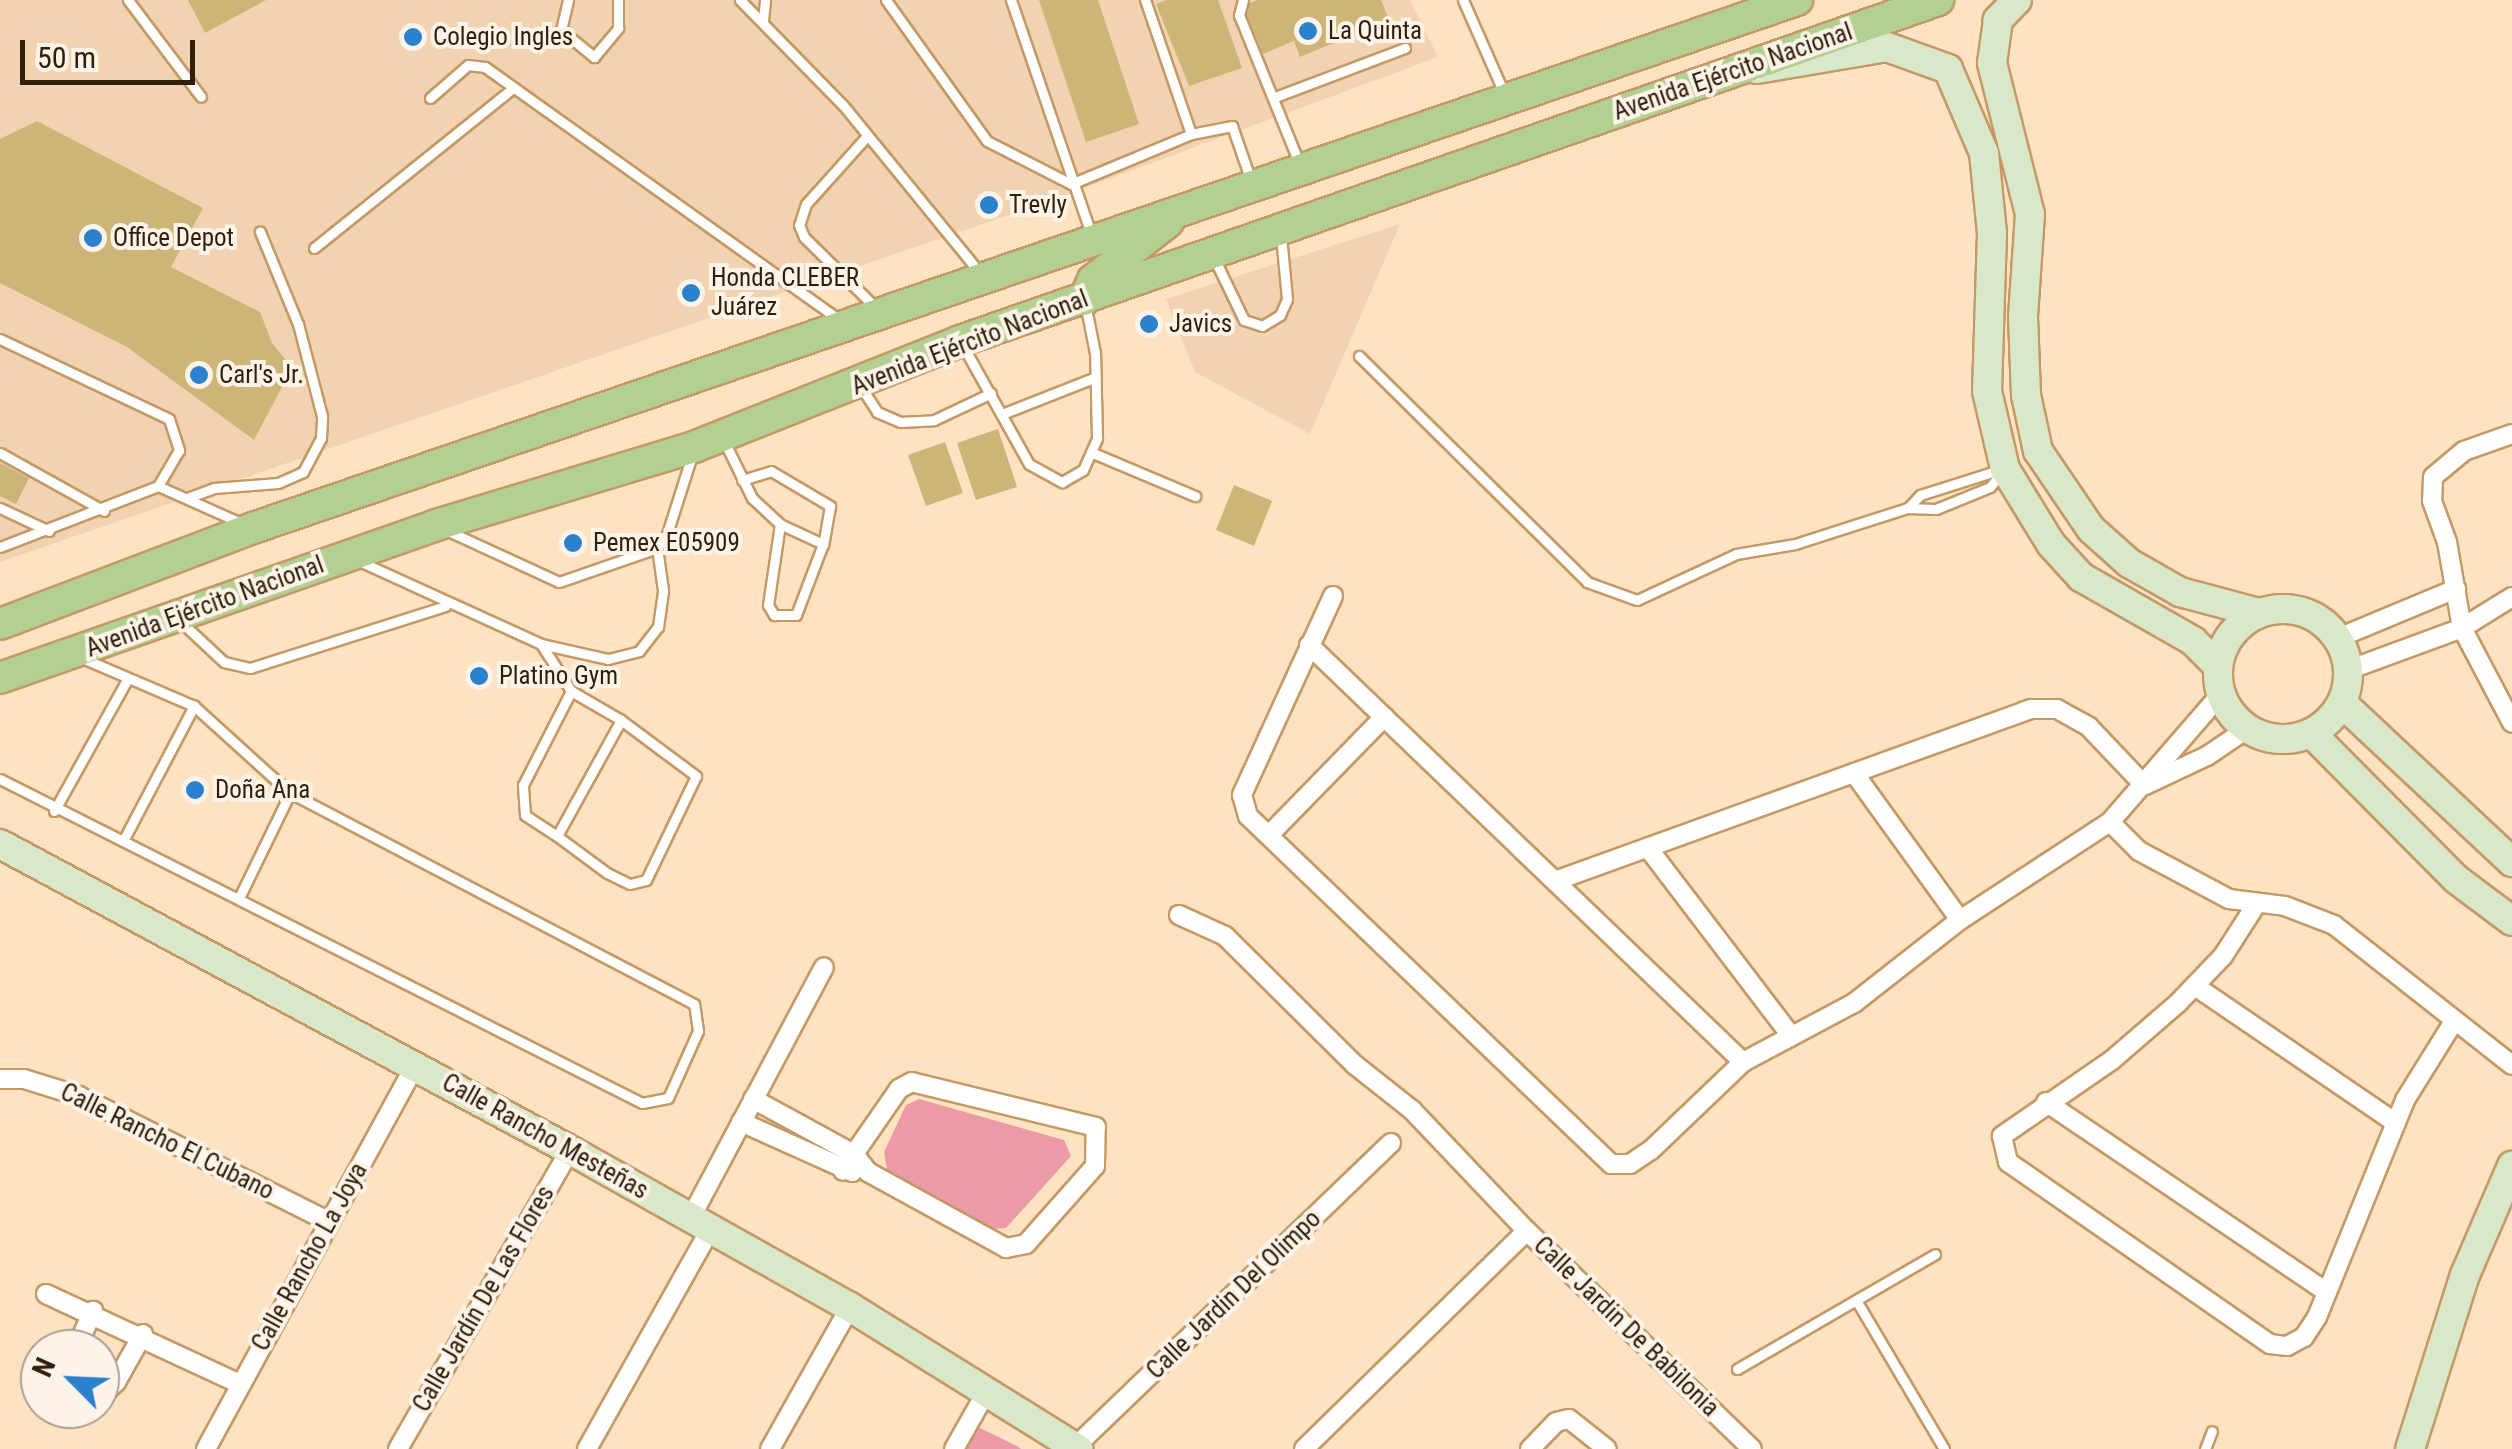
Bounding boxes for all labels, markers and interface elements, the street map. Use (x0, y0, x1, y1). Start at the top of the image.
place label: La Quinta (1328, 16, 1422, 46)
street label: Avenida Ejército Nacional (1609, 17, 1857, 127)
scale bar (25, 20, 200, 82)
marker: La Quinta (1297, 20, 1319, 42)
place label: Colegio Ingles (433, 22, 573, 52)
marker: Colegio Ingles (402, 26, 424, 48)
text: 50 m (37, 40, 96, 75)
place label: Trevly (1009, 190, 1067, 220)
marker: Trevly (978, 194, 1000, 216)
place label: Office Depot (113, 223, 234, 253)
marker: Office Depot (82, 227, 104, 249)
place label: Honda CLEBER Juárez (711, 264, 859, 323)
marker: Honda CLEBER Juárez (680, 282, 702, 304)
street label: Avenida Ejército Nacional (847, 284, 1093, 402)
place label: Javics (1169, 309, 1232, 339)
marker: Javics (1138, 313, 1160, 335)
place label: Carl's Jr. (219, 360, 304, 390)
marker: Carl's Jr. (188, 364, 210, 386)
place label: Pemex E05909 (593, 528, 740, 558)
marker: Pemex E05909 (562, 532, 584, 554)
street label: Avenida Ejército Nacional (82, 550, 328, 664)
place label: Platino Gym (499, 661, 618, 691)
marker: Platino Gym (468, 665, 490, 687)
place label: Doña Ana (215, 775, 310, 805)
marker: Doña Ana (184, 779, 206, 801)
street label: Calle Rancho Mesteñas (437, 1068, 653, 1206)
street label: Calle Rancho El Cubano (56, 1077, 278, 1207)
street label: Calle Rancho La Joya (246, 1158, 374, 1356)
street label: Calle Jardín De Las Flores (407, 1181, 561, 1417)
street label: Calle Jardin Del Olimpo (1141, 1204, 1327, 1386)
street label: Calle Jardin De Babilonia (1527, 1231, 1725, 1423)
north arrow (20, 1329, 120, 1429)
text: N (25, 1353, 63, 1382)

